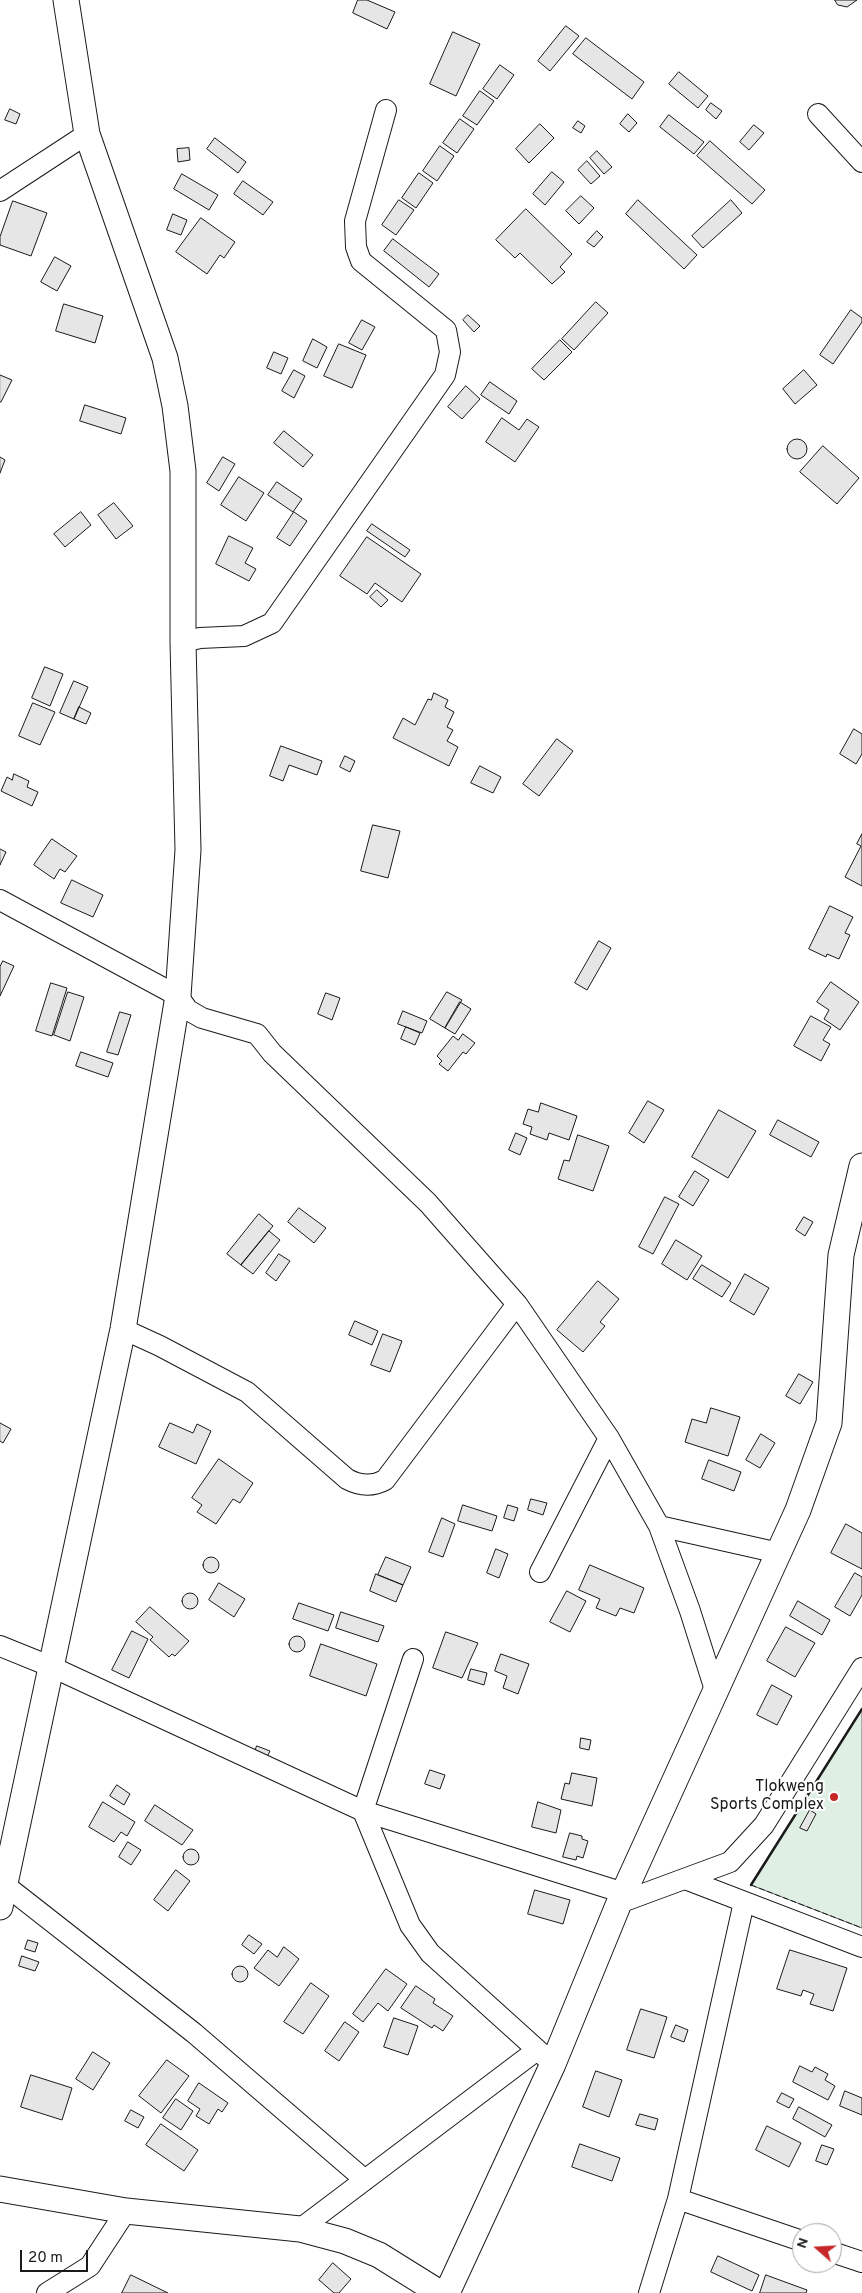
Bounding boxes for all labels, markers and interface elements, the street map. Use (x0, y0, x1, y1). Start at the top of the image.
place label: Tlokweng Sports Complex (710, 1778, 824, 1816)
marker: Tlokweng Sports Complex (828, 1791, 840, 1803)
north arrow (792, 2223, 842, 2273)
text: N (794, 2236, 813, 2251)
scale bar (22, 2240, 90, 2272)
text: 20 m (28, 2249, 63, 2268)

